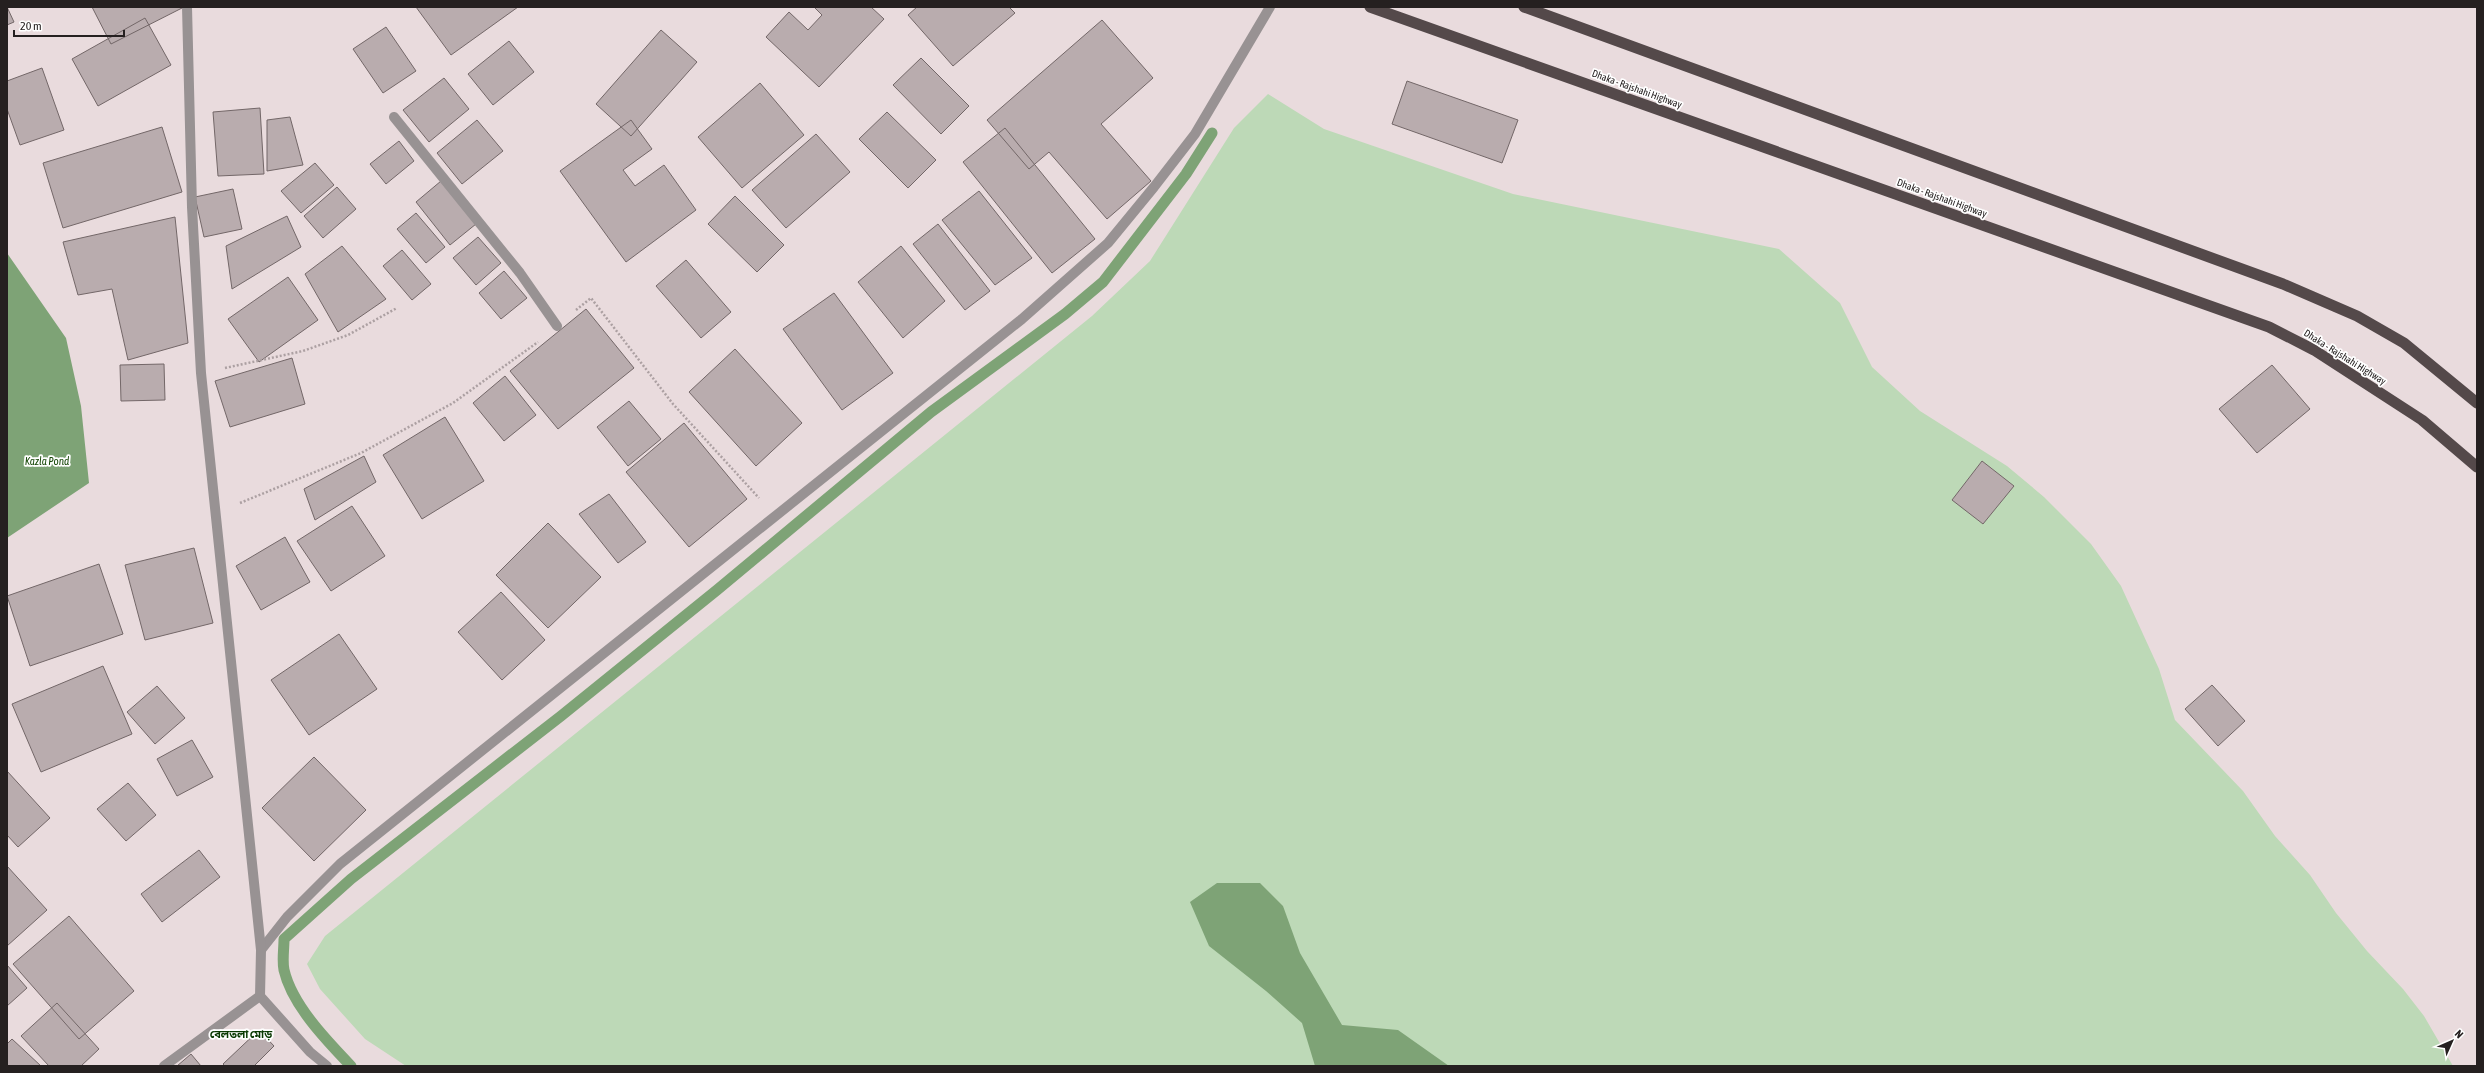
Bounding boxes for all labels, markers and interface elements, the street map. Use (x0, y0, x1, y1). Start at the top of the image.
scale bar (14, 12, 124, 38)
text: 20 m (20, 19, 42, 33)
street label: Dhaka - Rajshahi Highway (1591, 68, 1683, 110)
street label: Dhaka - Rajshahi Highway (1896, 177, 1988, 219)
street label: Dhaka - Rajshahi Highway (2302, 327, 2388, 387)
water label: Kazla Pond (25, 455, 69, 467)
north arrow (2432, 1021, 2472, 1061)
text: N (2453, 1027, 2466, 1040)
district label: বেলতলা মোড় (210, 1028, 273, 1041)

